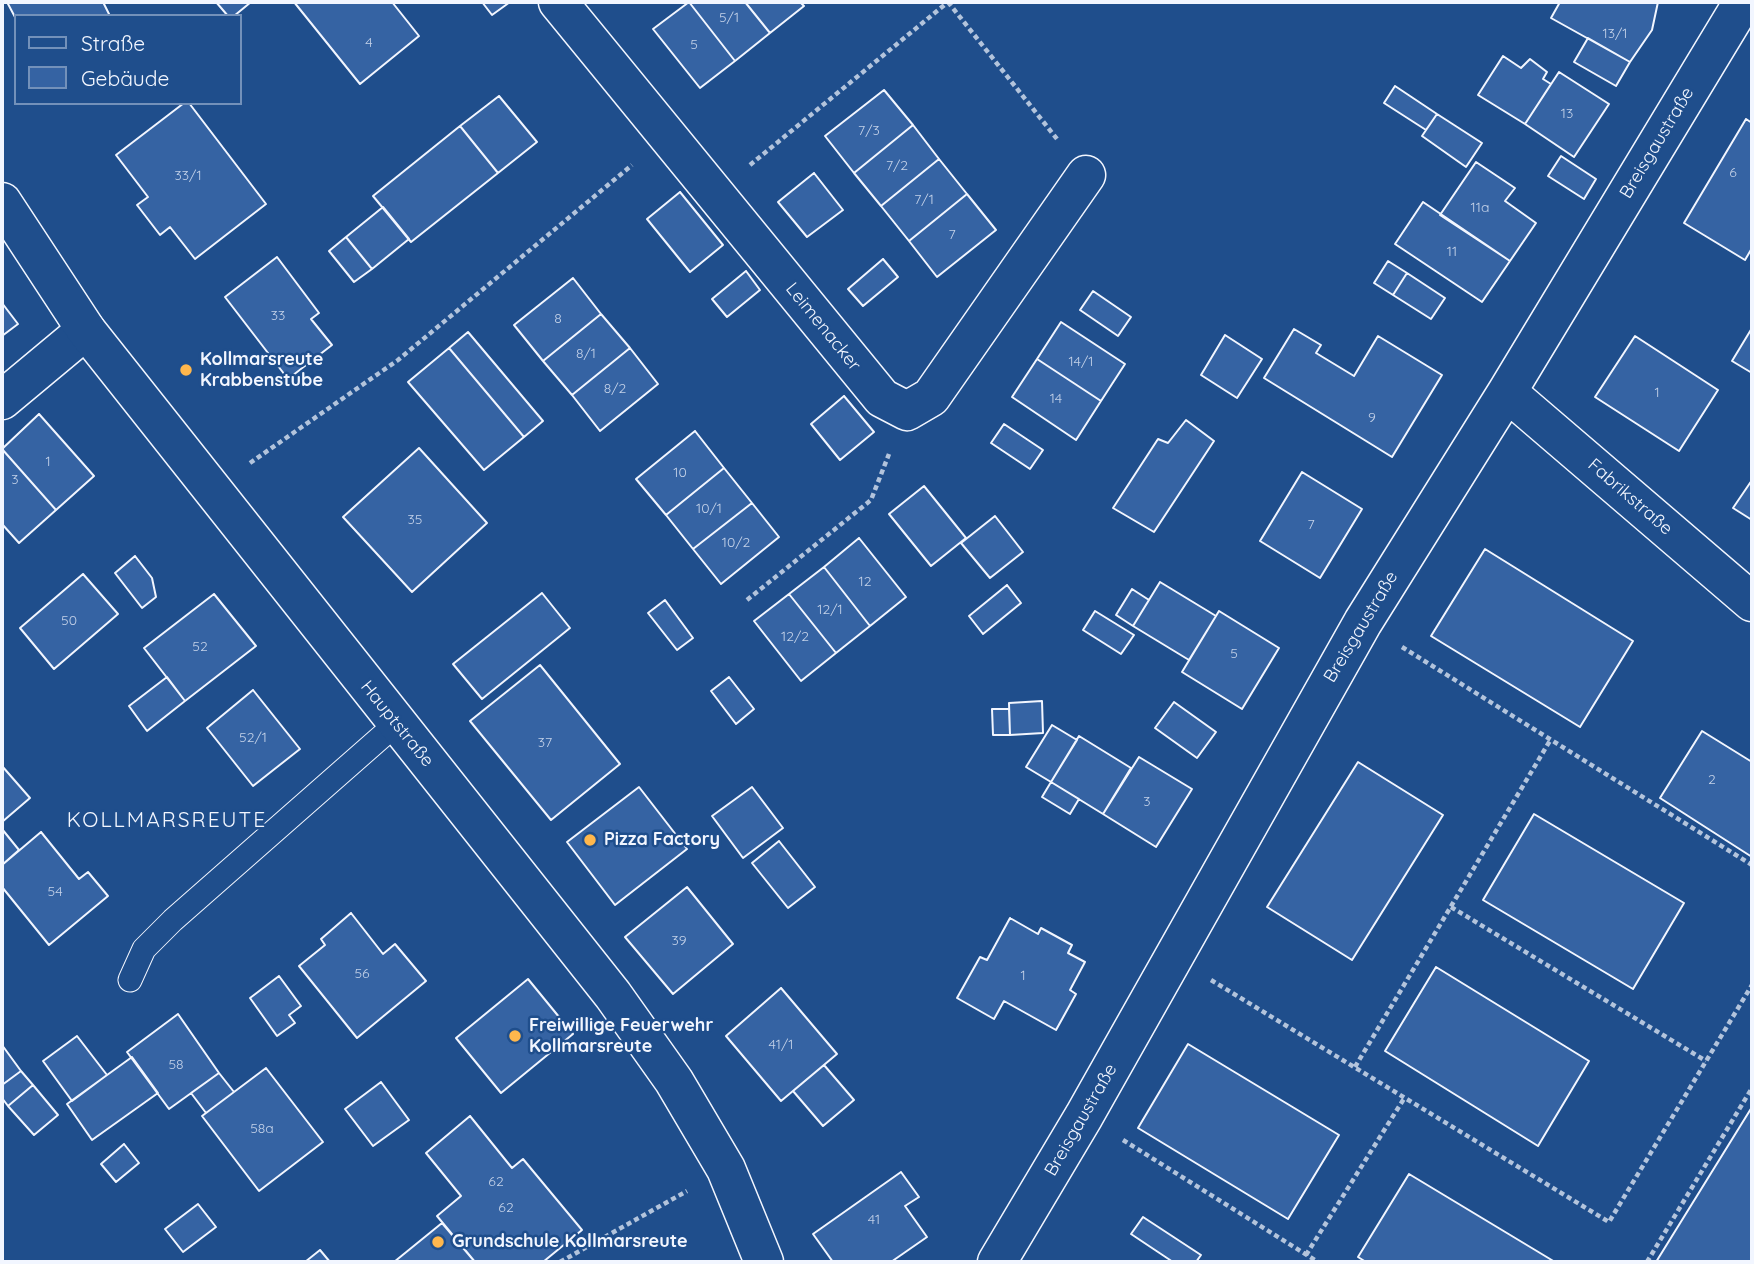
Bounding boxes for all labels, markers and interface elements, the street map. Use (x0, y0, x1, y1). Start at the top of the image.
house number: 5/1 (719, 10, 739, 26)
legend (14, 14, 242, 105)
house number: 13/1 (1602, 26, 1628, 42)
text: Straße (81, 30, 145, 56)
house number: 4 (365, 35, 373, 51)
house number: 5 (690, 37, 698, 53)
text: Gebäude (81, 65, 169, 91)
street label: Breisgaustraße (1615, 83, 1699, 203)
house number: 13 (1561, 106, 1573, 122)
house number: 7/3 (858, 123, 880, 139)
house number: 7/2 (886, 158, 908, 174)
house number: 6 (1729, 165, 1737, 181)
house number: 33/1 (174, 168, 202, 184)
house number: 7/1 (914, 192, 934, 208)
house number: 11a (1471, 200, 1489, 216)
house number: 7 (948, 227, 956, 243)
house number: 11 (1447, 244, 1457, 260)
street label: Leimenacker (781, 279, 865, 375)
house number: 33 (271, 308, 285, 324)
house number: 8 (554, 311, 562, 327)
house number: 8/1 (576, 346, 596, 362)
place label: Kollmarsreute Krabbenstube (200, 349, 323, 392)
house number: 14/1 (1069, 354, 1093, 370)
marker: Kollmarsreute Krabbenstube (178, 362, 194, 378)
house number: 8/2 (604, 381, 626, 397)
house number: 1 (1654, 385, 1660, 401)
house number: 14 (1050, 391, 1062, 407)
house number: 9 (1368, 410, 1376, 426)
house number: 1 (45, 454, 51, 470)
street label: Fabrikstraße (1583, 454, 1677, 540)
house number: 10 (673, 465, 687, 481)
house number: 3 (11, 472, 19, 488)
house number: 10/1 (696, 501, 722, 517)
house number: 35 (408, 512, 422, 528)
house number: 7 (1307, 517, 1315, 533)
house number: 10/2 (722, 535, 750, 551)
street label: Breisgaustraße (1319, 567, 1403, 687)
house number: 12 (859, 574, 871, 590)
house number: 12/1 (817, 602, 843, 618)
house number: 50 (61, 613, 77, 629)
house number: 12/2 (781, 629, 809, 645)
house number: 52 (192, 639, 208, 655)
house number: 5 (1230, 646, 1238, 662)
street label: Hauptstraße (356, 677, 438, 771)
house number: 52/1 (239, 730, 267, 746)
house number: 37 (538, 735, 552, 751)
house number: 2 (1708, 772, 1716, 788)
house number: 3 (1143, 794, 1151, 810)
district label: KOLLMARSREUTE (68, 808, 266, 834)
place label: Pizza Factory (604, 829, 720, 851)
marker: Pizza Factory (582, 832, 598, 848)
house number: 54 (47, 884, 63, 900)
house number: 39 (671, 933, 687, 949)
house number: 56 (354, 966, 370, 982)
house number: 1 (1020, 968, 1026, 984)
place label: Freiwillige Feuerwehr Kollmarsreute (529, 1015, 713, 1058)
marker: Freiwillige Feuerwehr Kollmarsreute (507, 1028, 523, 1044)
house number: 41/1 (769, 1037, 793, 1053)
house number: 58 (168, 1057, 184, 1073)
street label: Breisgaustraße (1040, 1060, 1122, 1180)
house number: 58a (250, 1121, 274, 1137)
house number: 62 (488, 1174, 504, 1190)
house number: 62 (498, 1200, 514, 1216)
house number: 41 (868, 1212, 880, 1228)
place label: Grundschule Kollmarsreute (452, 1231, 688, 1253)
marker: Grundschule Kollmarsreute (430, 1234, 446, 1250)

